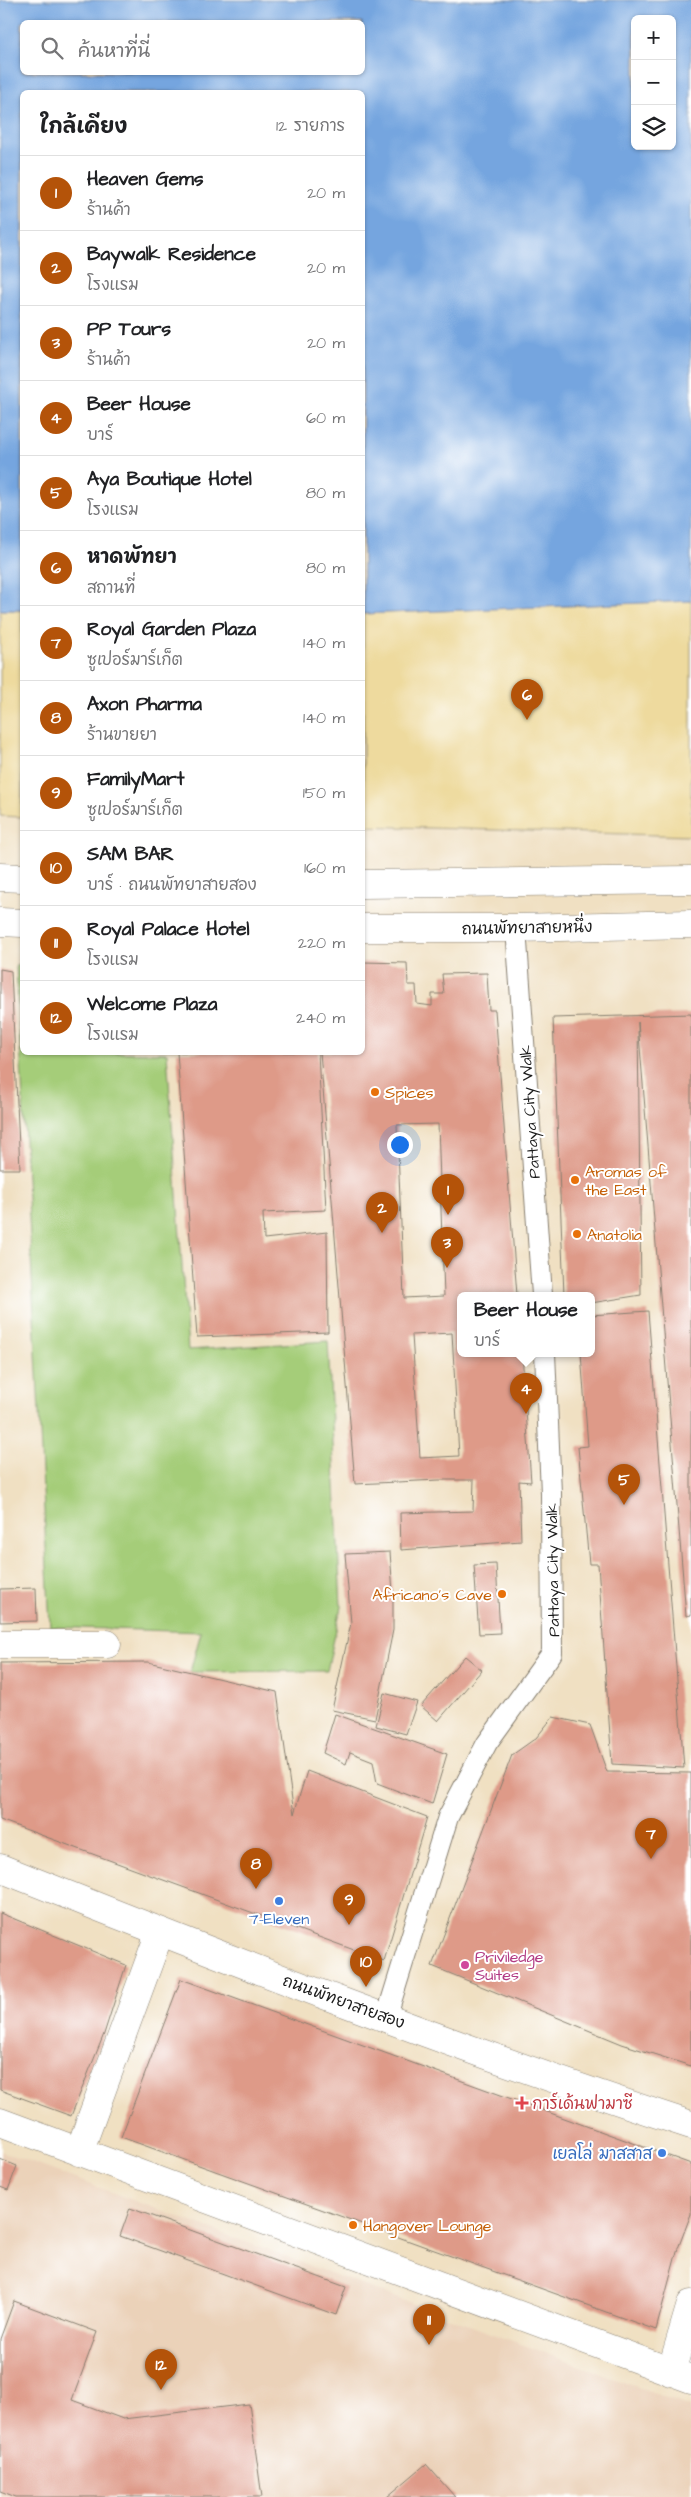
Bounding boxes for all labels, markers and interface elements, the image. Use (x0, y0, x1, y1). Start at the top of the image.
map controls (631, 15, 676, 150)
button: + (631, 15, 676, 60)
search box (20, 20, 365, 75)
icon: search (38, 34, 66, 62)
text: ค้นหาที่นี่ (78, 38, 150, 65)
button: − (631, 60, 676, 105)
button: layers (631, 105, 676, 150)
text: ใกล้เคียง (40, 112, 127, 141)
text: 12 รายการ (276, 115, 345, 137)
text: Heaven Gems (87, 166, 203, 193)
text: 1 (55, 182, 57, 204)
text: 20 m (307, 182, 345, 204)
text: ร้านค้า (87, 199, 131, 221)
text: Baywalk Residence (87, 241, 256, 268)
text: 2 (51, 257, 61, 279)
text: 20 m (307, 257, 345, 279)
text: โรงแรม (87, 274, 139, 296)
text: PP Tours (87, 316, 171, 343)
text: 3 (52, 332, 60, 354)
text: 20 m (307, 332, 345, 354)
text: ร้านค้า (87, 349, 131, 371)
text: Beer House (87, 391, 191, 418)
text: 4 (51, 407, 61, 429)
text: 60 m (306, 407, 345, 429)
text: บาร์ (87, 424, 113, 446)
text: Aya Boutique Hotel (87, 466, 252, 493)
text: 5 (50, 482, 62, 504)
text: 80 m (306, 482, 345, 504)
text: โรงแรม (87, 499, 139, 521)
text: หาดพัทยา (87, 544, 177, 571)
text: 6 (51, 557, 61, 579)
text: 80 m (306, 557, 345, 579)
text: สถานที่ (87, 577, 135, 599)
text: Royal Garden Plaza (87, 616, 256, 643)
text: 7 (51, 632, 61, 654)
text: 140 m (303, 632, 345, 654)
text: ซูเปอร์มาร์เก็ต (87, 649, 183, 671)
pin: 6 (511, 679, 543, 720)
text: Axon Pharma (87, 691, 202, 718)
text: 8 (51, 707, 61, 729)
text: 140 m (303, 707, 345, 729)
text: ร้านขายยา (87, 724, 157, 746)
text: FamilyMart (87, 766, 184, 793)
text: 9 (51, 782, 61, 804)
text: 150 m (303, 782, 345, 804)
text: ซูเปอร์มาร์เก็ต (87, 799, 183, 821)
text: SAM BAR (87, 841, 174, 868)
text: 10 (50, 857, 62, 879)
text: 160 m (304, 857, 345, 879)
text: บาร์ · ถนนพัทยาสายสอง (87, 874, 257, 896)
street label: ถนนพัทยาสายหนึ่ง (461, 911, 593, 940)
text: Royal Palace Hotel (87, 916, 249, 943)
text: 11 (54, 932, 58, 954)
text: 220 m (298, 932, 345, 954)
text: โรงแรม (87, 949, 139, 971)
text: Welcome Plaza (87, 991, 217, 1018)
text: 12 (50, 1007, 62, 1029)
text: 240 m (296, 1007, 345, 1029)
text: โรงแรม (87, 1024, 139, 1046)
street label: Pattaya City Walk (514, 1044, 547, 1179)
place label: Spices (385, 1082, 433, 1104)
marker: Spices (369, 1086, 381, 1098)
your location (387, 1132, 413, 1158)
place label: Aromas of the East (585, 1161, 667, 1201)
pin: 1 (432, 1174, 464, 1215)
marker: Aromas of the East (569, 1174, 581, 1186)
pin: 2 (366, 1192, 398, 1233)
place label: Anatolia (587, 1224, 642, 1246)
pin: 3 (431, 1227, 463, 1268)
marker: Anatolia (571, 1228, 583, 1240)
popup (457, 1292, 595, 1357)
text: Beer House (474, 1297, 578, 1324)
text: บาร์ (474, 1330, 500, 1352)
pin: 4 (510, 1373, 542, 1414)
pin: 5 (608, 1464, 640, 1505)
street label: Pattaya City Walk (541, 1503, 566, 1637)
place label: Africano's Cave (372, 1584, 492, 1606)
marker: Africano's Cave (496, 1588, 508, 1600)
pin: 7 (635, 1818, 667, 1859)
pin: 8 (240, 1848, 272, 1889)
pin: 9 (333, 1884, 365, 1925)
marker: 7-Eleven (273, 1895, 285, 1907)
place label: 7-Eleven (249, 1908, 309, 1930)
pin: 10 (350, 1946, 382, 1987)
place label: Priviledge Suites (475, 1946, 544, 1986)
marker: Priviledge Suites (459, 1959, 471, 1971)
street label: ถนนพัทยาสายสอง (279, 1970, 408, 2034)
place label: การ์เด้นฟามาซี (532, 2092, 633, 2115)
marker: การ์เด้นฟามาซี (516, 2097, 528, 2109)
place label: เยลโล่ มาสสาส (552, 2142, 654, 2165)
marker: เยลโล่ มาสสาส (656, 2147, 668, 2159)
place label: Hangover Lounge (363, 2215, 492, 2238)
marker: Hangover Lounge (347, 2219, 359, 2231)
pin: 11 (413, 2304, 445, 2345)
pin: 12 (145, 2349, 177, 2390)

